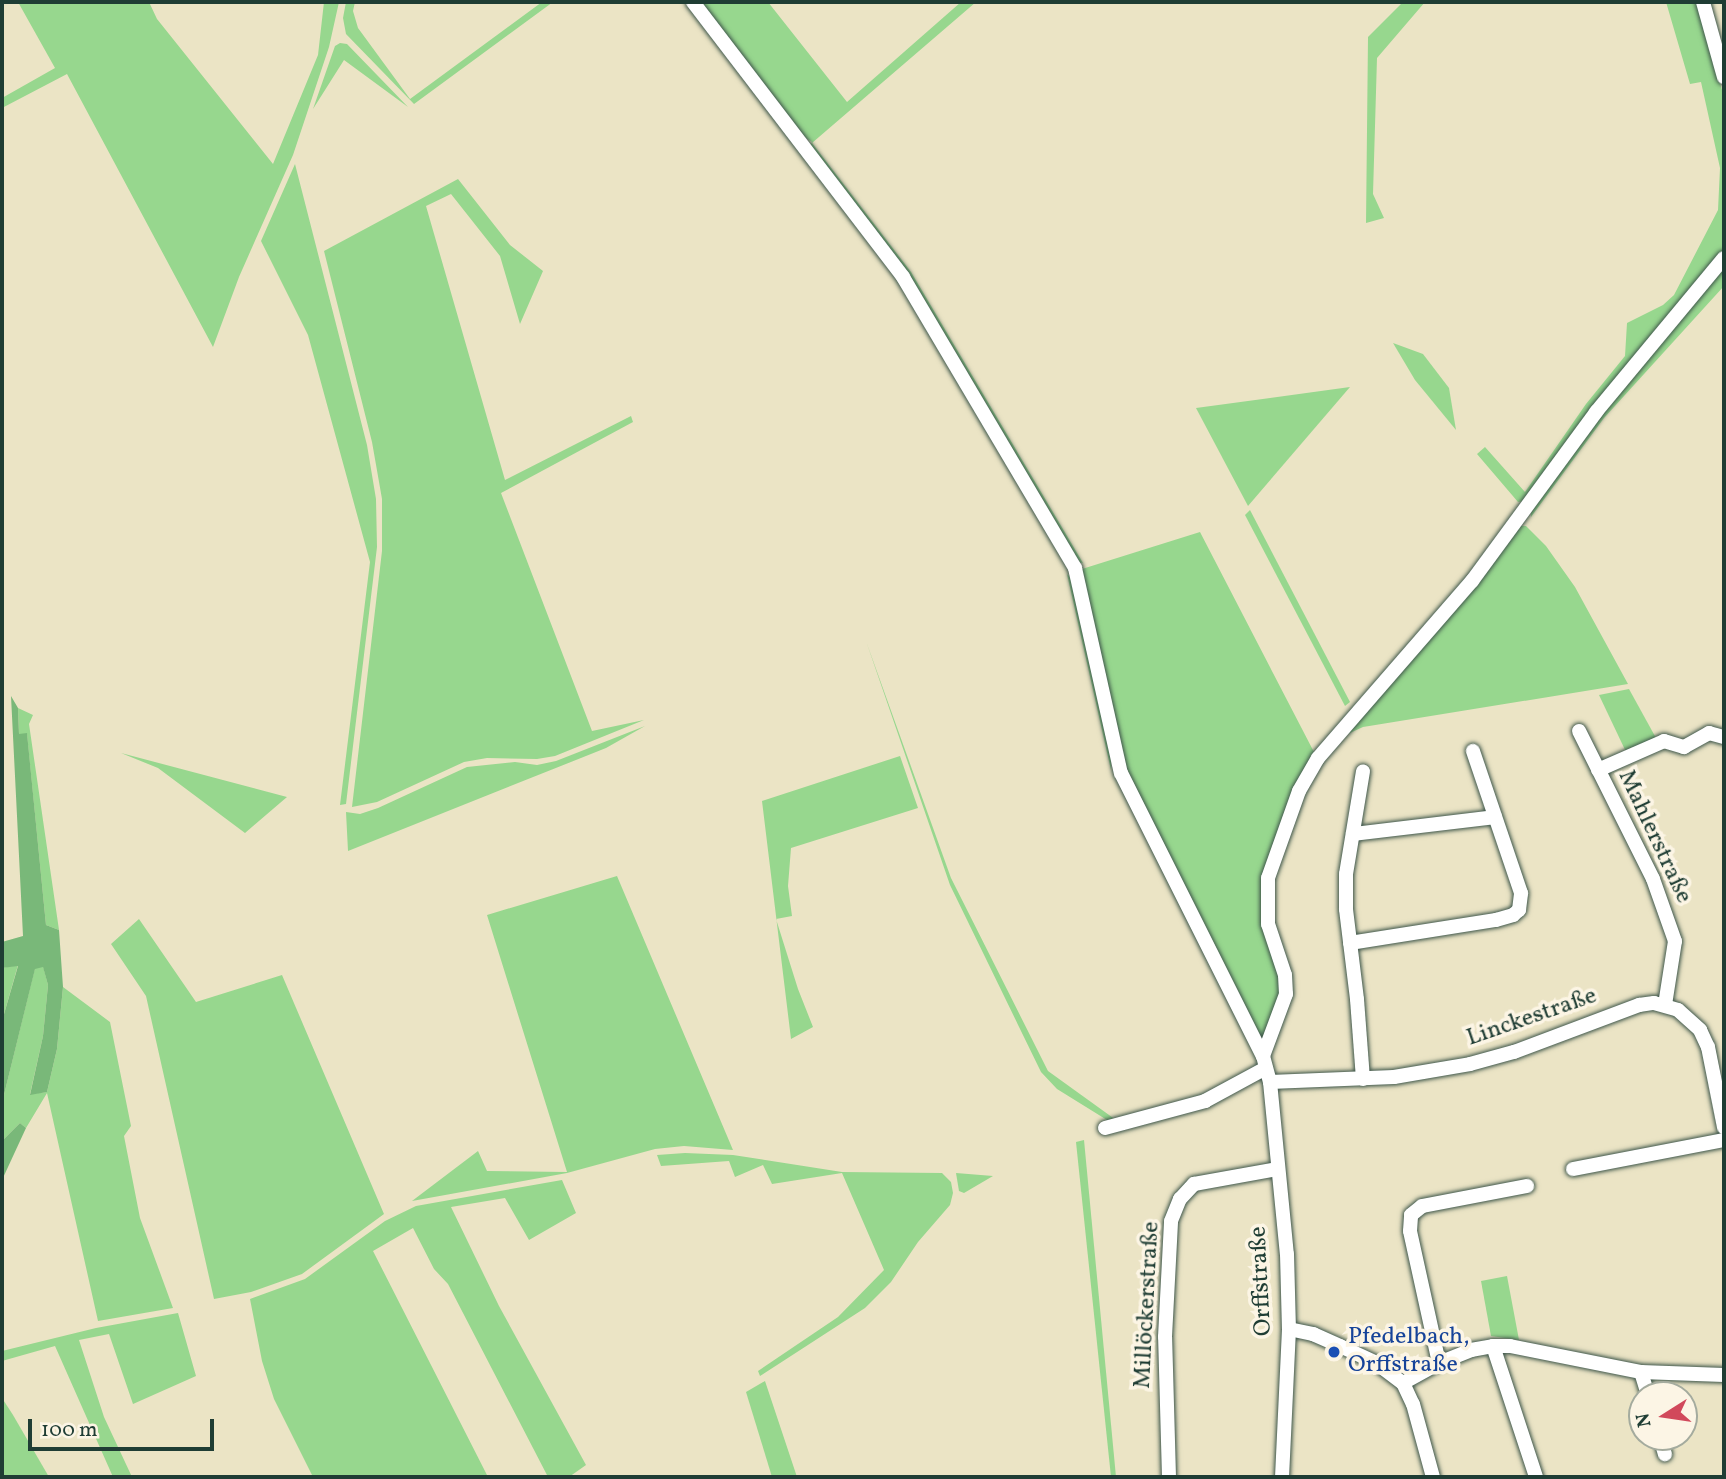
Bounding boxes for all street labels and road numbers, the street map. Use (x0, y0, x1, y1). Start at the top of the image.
street label: Mahlerstraße (1611, 766, 1697, 908)
street label: Linckestraße (1463, 982, 1601, 1054)
street label: Millöckerstraße (1129, 1221, 1167, 1389)
street label: Orffstraße (1245, 1225, 1279, 1337)

